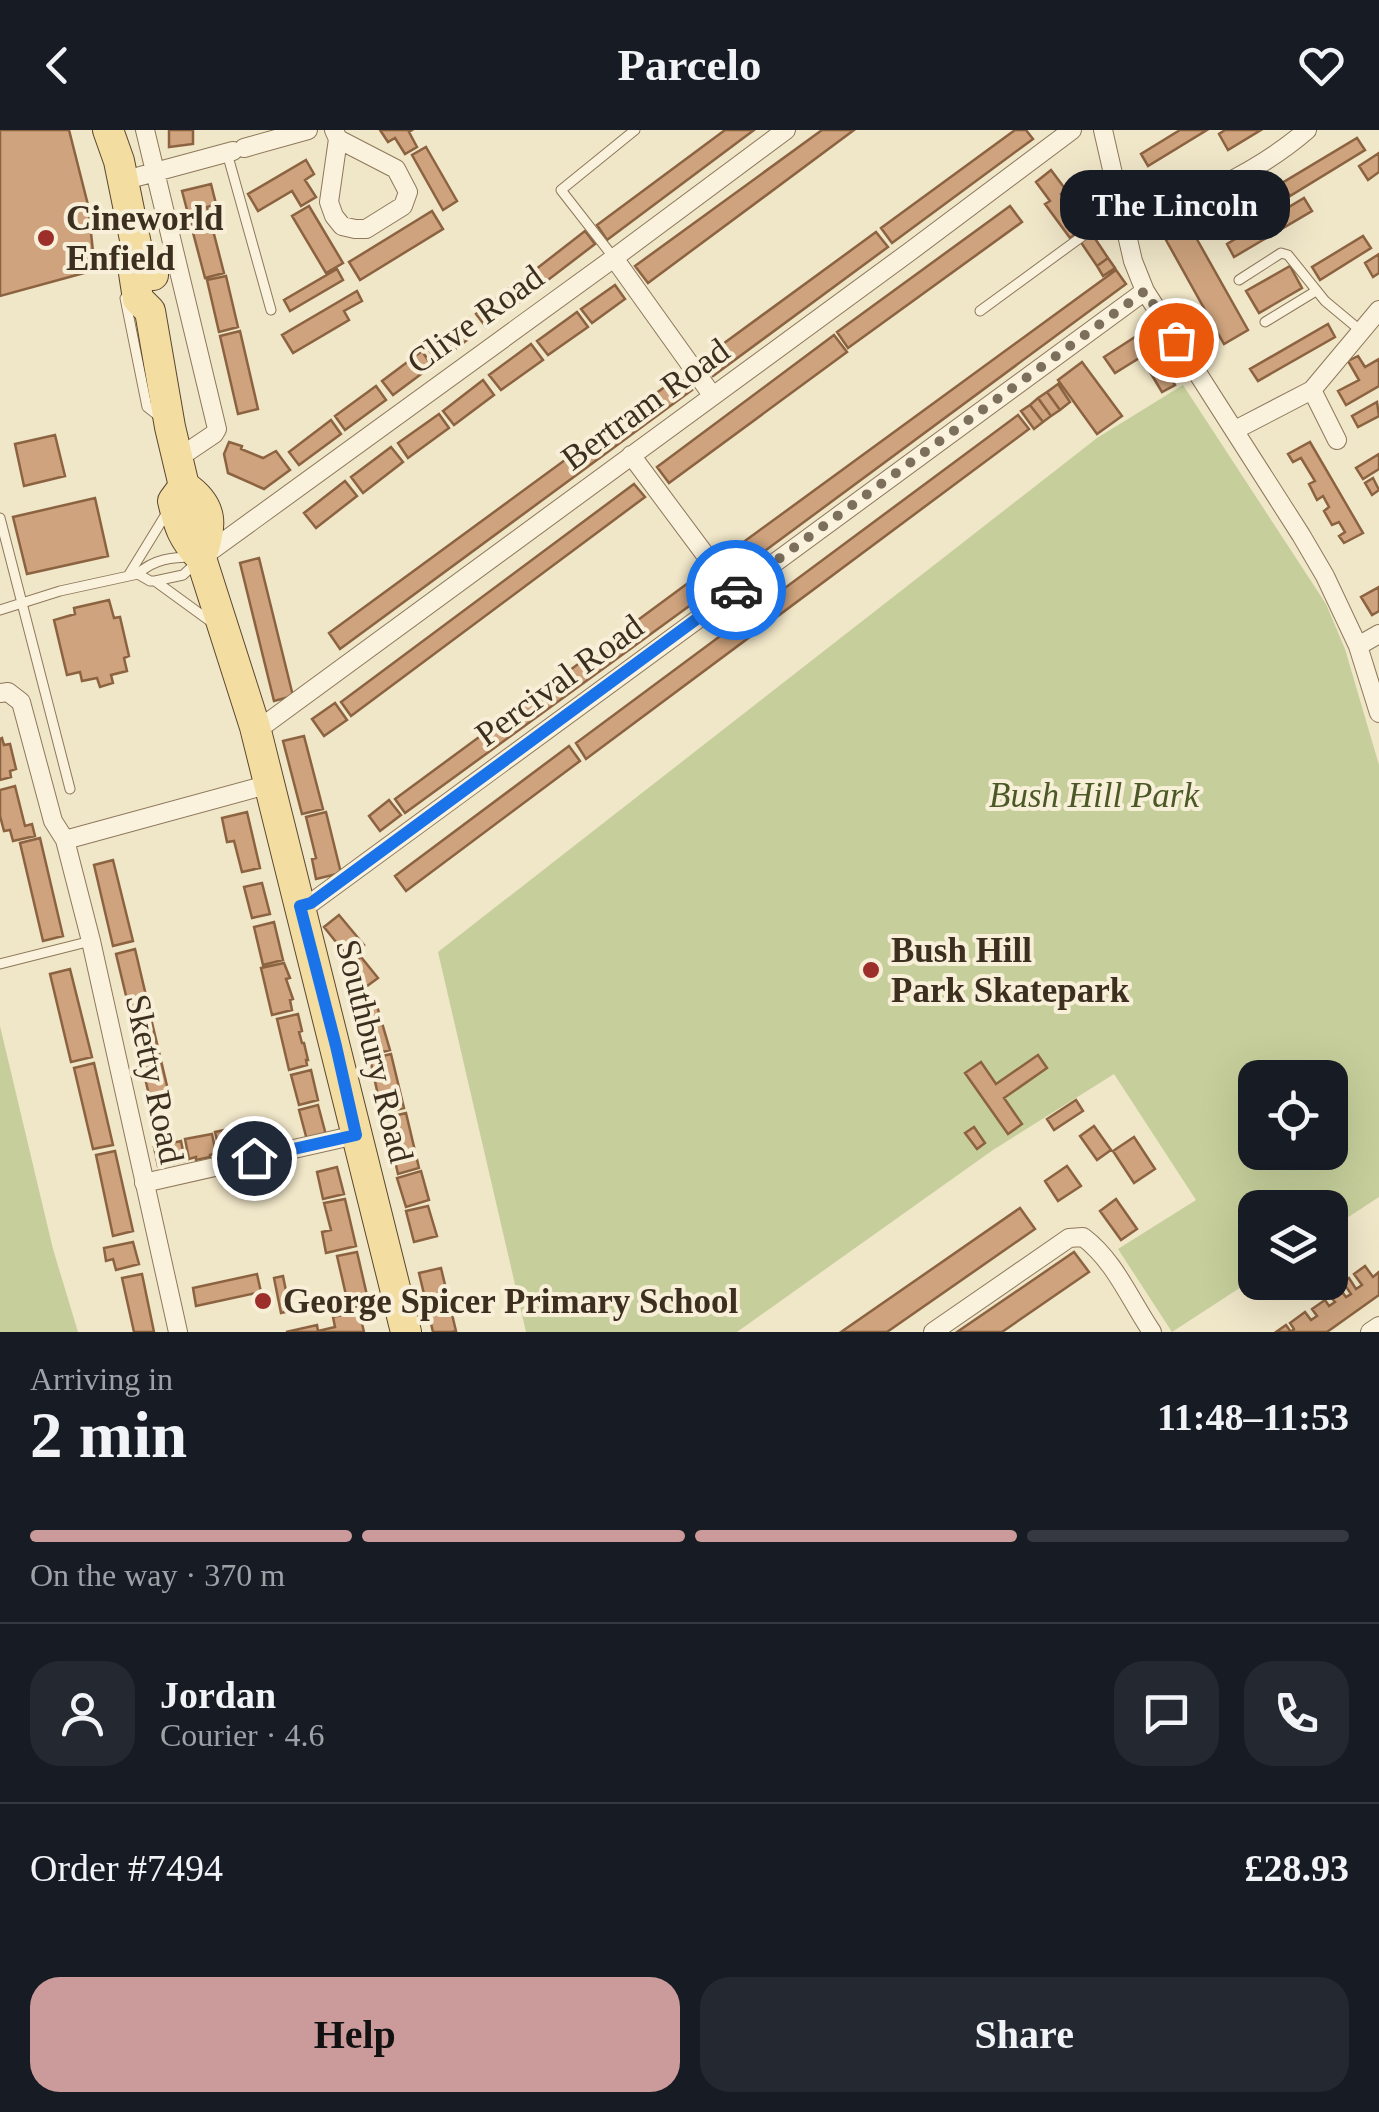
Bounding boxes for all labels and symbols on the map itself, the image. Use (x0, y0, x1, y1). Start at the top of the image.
callout: The Lincoln (1061, 170, 1291, 240)
place label: Cineworld Enfield (66, 199, 224, 278)
marker: Cineworld Enfield (35, 227, 57, 249)
street label: Clive Road (400, 257, 551, 382)
pin (1134, 298, 1219, 383)
street label: Bertram Road (554, 330, 737, 478)
courier (686, 540, 786, 640)
street label: Percival Road (468, 606, 651, 754)
park label: Bush Hill Park (989, 776, 1200, 815)
place label: Bush Hill Park Skatepark (891, 931, 1130, 1010)
street label: Southbury Road (328, 936, 421, 1167)
marker: Bush Hill Park Skatepark (860, 959, 882, 981)
street label: Sketty Road (118, 991, 192, 1168)
pin (212, 1116, 297, 1201)
place label: George Spicer Primary School (283, 1282, 738, 1321)
marker: George Spicer Primary School (252, 1290, 274, 1312)

